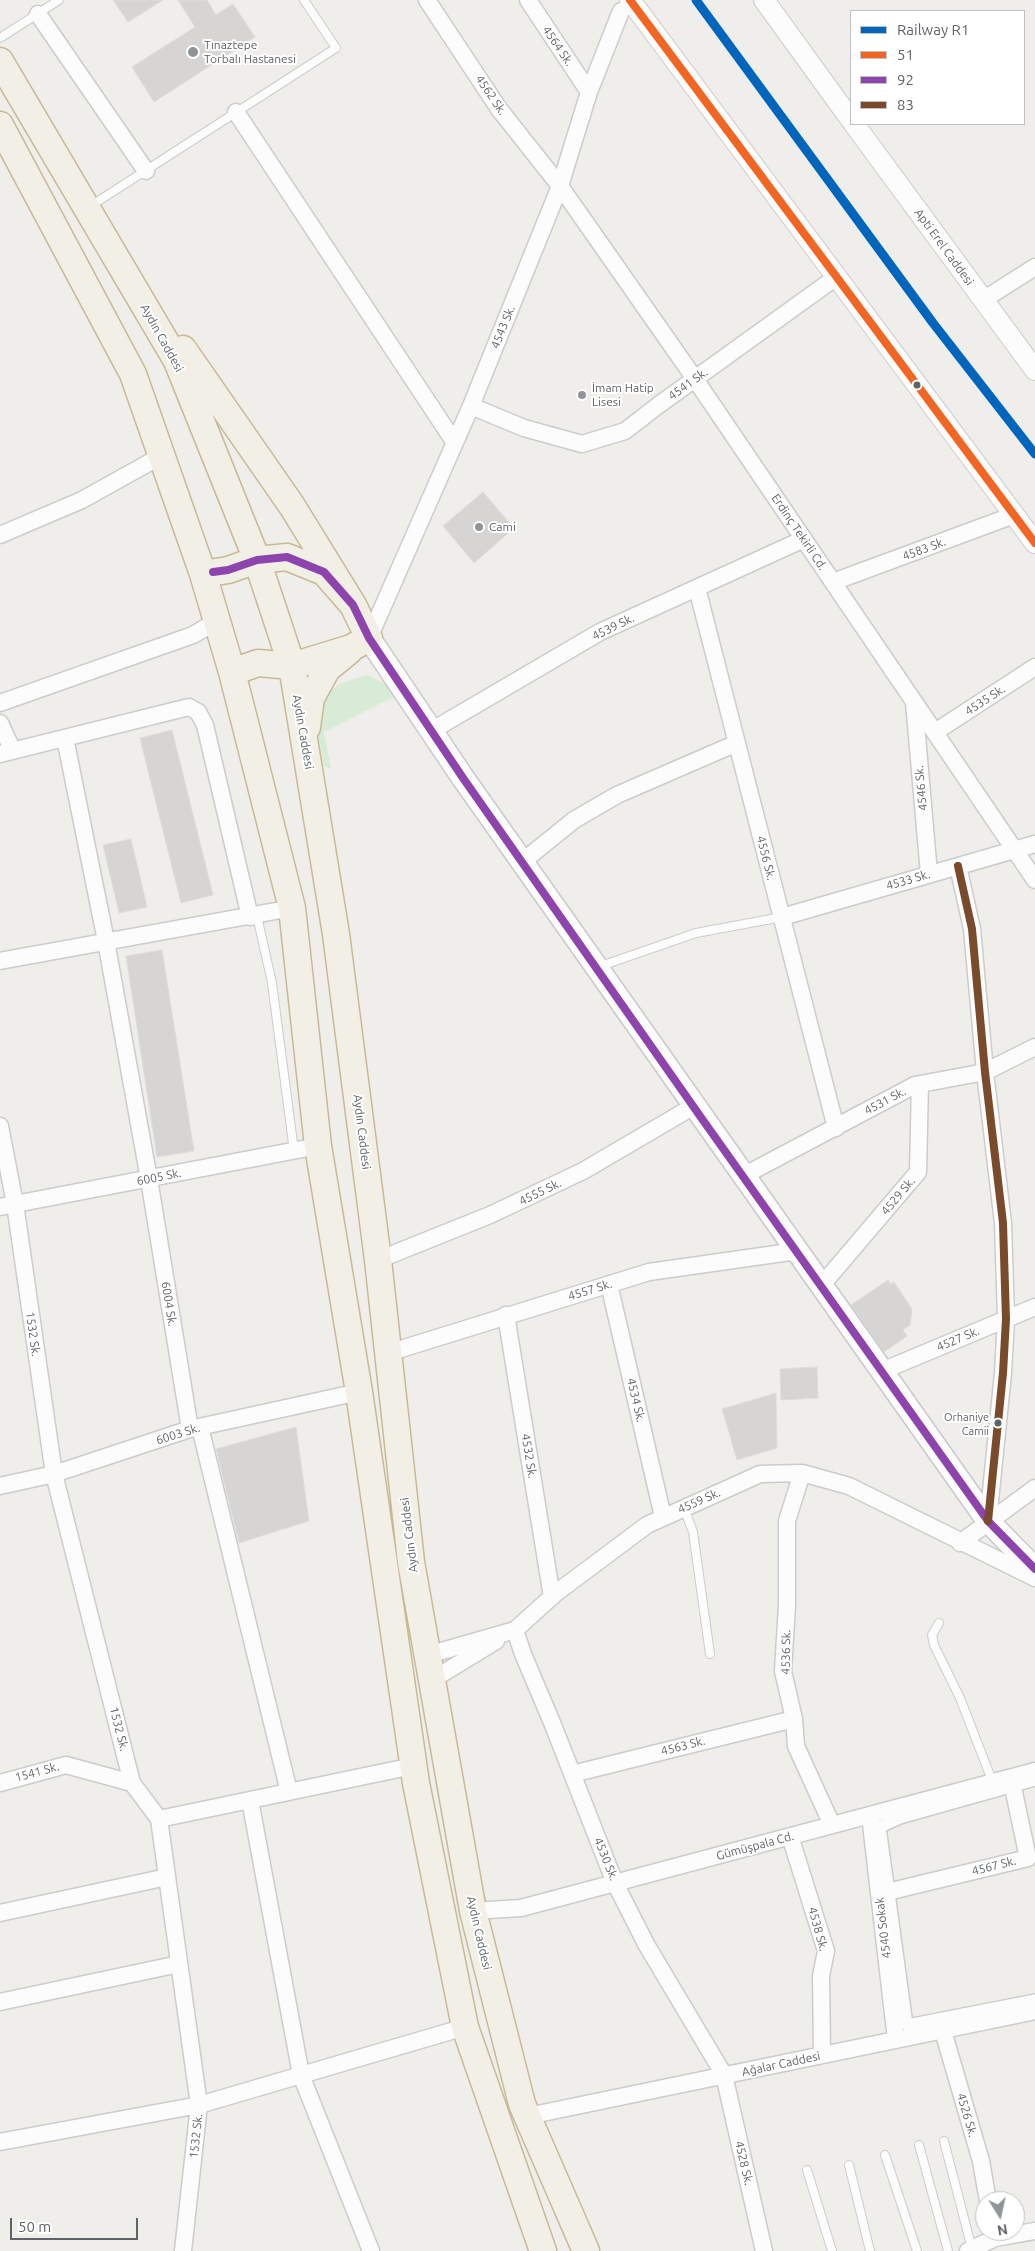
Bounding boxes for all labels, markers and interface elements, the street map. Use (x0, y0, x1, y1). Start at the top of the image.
legend (850, 10, 1025, 125)
text: Railway R1 (897, 21, 969, 38)
street label: 4564 Sk. (539, 23, 577, 69)
place label: Tınaztepe Torbalı Hastanesi (204, 38, 296, 66)
marker: Tınaztepe Torbalı Hastanesi (186, 45, 200, 59)
text: 51 (897, 46, 914, 63)
text: 92 (897, 71, 914, 88)
street label: 4562 Sk. (472, 72, 510, 118)
text: 83 (897, 96, 914, 113)
street label: Apti Erel Caddesi (911, 206, 977, 288)
street label: Aydın Caddesi (137, 302, 187, 374)
street label: 4543 Sk. (488, 303, 518, 351)
street label: 4541 Sk. (666, 365, 710, 403)
unlabelled marker (912, 380, 922, 390)
place label: İmam Hatip Lisesi (592, 381, 654, 409)
marker: İmam Hatip Lisesi (576, 389, 588, 401)
street label: Erdinç Tekirli Cd. (768, 491, 830, 573)
place label: Cami (489, 520, 516, 534)
marker: Cami (473, 521, 485, 533)
street label: 4583 Sk. (900, 535, 948, 563)
street label: 4539 Sk. (590, 611, 636, 643)
street label: 4535 Sk. (962, 682, 1008, 718)
street label: Aydın Caddesi (289, 694, 317, 770)
street label: 4546 Sk. (912, 765, 930, 811)
street label: 4556 Sk. (754, 834, 778, 882)
street label: 4533 Sk. (884, 867, 932, 893)
street label: 4531 Sk. (862, 1084, 908, 1118)
street label: Aydın Caddesi (350, 1094, 374, 1170)
street label: 6005 Sk. (135, 1166, 183, 1188)
street label: 4529 Sk. (878, 1174, 918, 1218)
street label: 4555 Sk. (517, 1176, 563, 1208)
street label: 4557 Sk. (566, 1277, 614, 1303)
street label: 6004 Sk. (158, 1281, 180, 1327)
street label: 1532 Sk. (23, 1311, 43, 1357)
street label: 4527 Sk. (934, 1324, 982, 1354)
street label: 4534 Sk. (624, 1376, 648, 1424)
place label: Orhaniye Camii (944, 1410, 989, 1436)
marker: Orhaniye Camii (993, 1418, 1003, 1428)
street label: 6003 Sk. (154, 1421, 202, 1447)
street label: 4532 Sk. (518, 1433, 540, 1479)
street label: 4559 Sk. (675, 1485, 723, 1517)
street label: Aydın Caddesi (397, 1497, 421, 1573)
street label: 4536 Sk. (778, 1629, 794, 1675)
street label: 1532 Sk. (107, 1705, 131, 1753)
street label: 4563 Sk. (659, 1734, 707, 1758)
street label: 1541 Sk. (13, 1759, 61, 1785)
street label: Gümüşpala Cd. (715, 1829, 795, 1863)
street label: 4530 Sk. (591, 1835, 621, 1883)
street label: 4567 Sk. (970, 1854, 1018, 1878)
street label: Aydın Caddesi (464, 1895, 494, 1971)
street label: 4540 Sokak (872, 1897, 894, 1959)
street label: 4538 Sk. (805, 1905, 831, 1953)
street label: Ağalar Caddesi (740, 2049, 822, 2079)
street label: 4526 Sk. (954, 2091, 980, 2139)
street label: 1532 Sk. (186, 2113, 206, 2159)
street label: 4528 Sk. (732, 2139, 756, 2187)
north arrow (975, 2191, 1025, 2241)
scale bar (12, 2208, 140, 2240)
text: 50 m (18, 2218, 51, 2235)
text: N (996, 2221, 1009, 2239)

